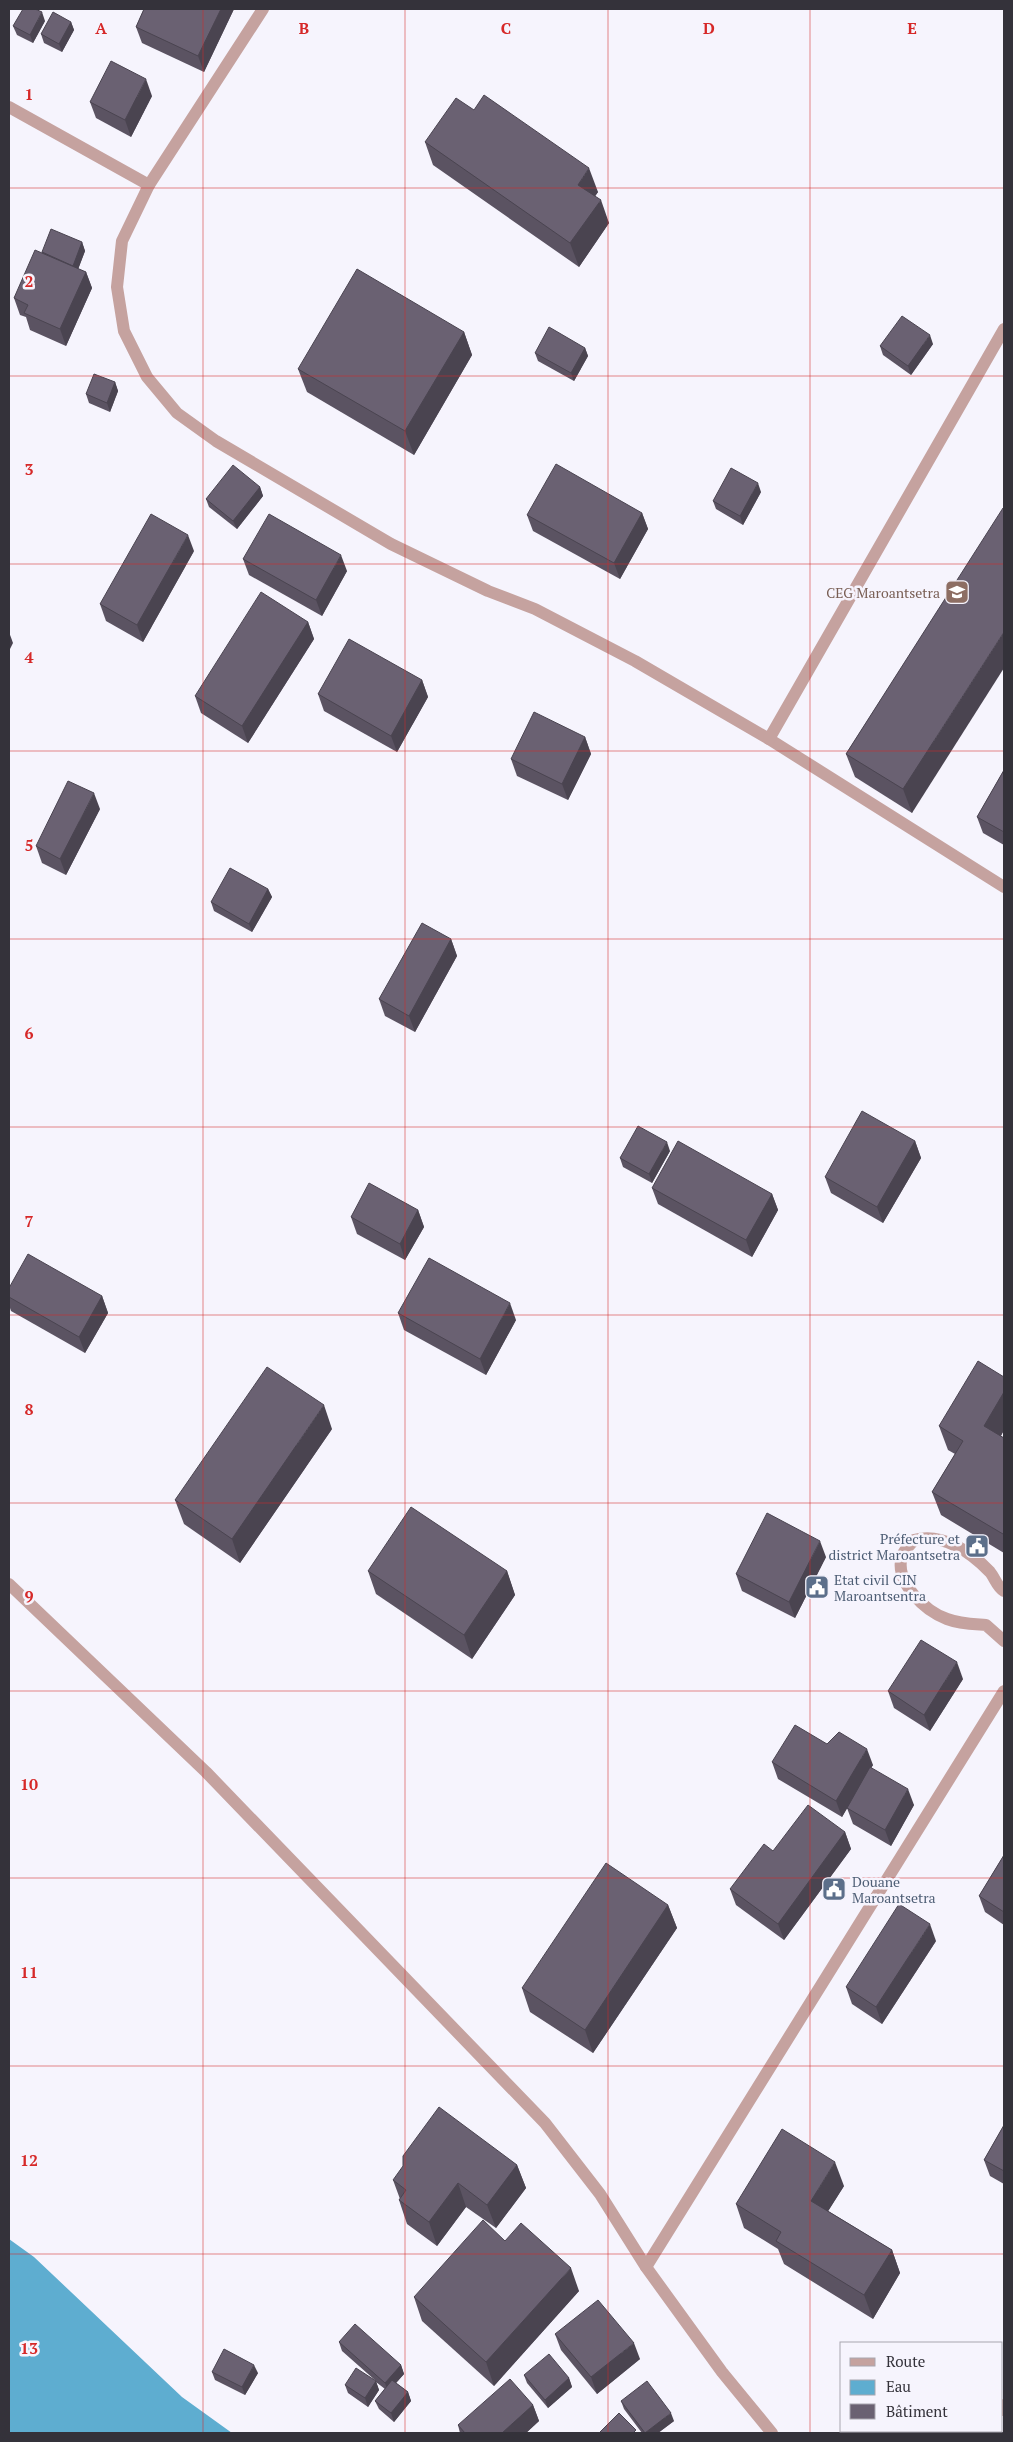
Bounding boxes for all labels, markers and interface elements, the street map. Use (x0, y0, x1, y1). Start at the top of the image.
text: A (95, 17, 107, 39)
text: B (299, 17, 309, 39)
text: C (501, 17, 511, 39)
text: D (703, 17, 715, 39)
text: E (907, 17, 917, 39)
text: 1 (24, 83, 34, 105)
text: 2 (24, 270, 34, 292)
text: 3 (24, 458, 34, 480)
school or university icon: CEG Maroantsetra (944, 579, 970, 605)
place label: CEG Maroantsetra (826, 583, 940, 602)
text: 4 (24, 646, 34, 668)
text: 5 (24, 834, 34, 856)
text: 6 (24, 1022, 34, 1044)
text: 7 (24, 1210, 34, 1232)
text: 8 (24, 1398, 34, 1420)
place label: Préfecture et district Maroantsetra (828, 1529, 961, 1564)
public building icon: Préfecture et district Maroantsetra (964, 1533, 990, 1559)
place label: Etat civil CIN Maroantsentra (834, 1570, 926, 1605)
public building icon: Etat civil CIN Maroantsentra (804, 1574, 830, 1600)
text: 9 (24, 1585, 34, 1607)
text: 10 (20, 1773, 38, 1795)
place label: Douane Maroantsetra (852, 1872, 936, 1907)
public building icon: Douane Maroantsetra (821, 1876, 847, 1902)
text: 11 (20, 1961, 38, 1983)
text: 12 (20, 2149, 38, 2171)
text: 13 (20, 2337, 38, 2359)
legend (840, 2342, 1003, 2432)
text: Route (886, 2351, 925, 2371)
text: Eau (886, 2376, 911, 2396)
text: Bâtiment (886, 2401, 948, 2421)

